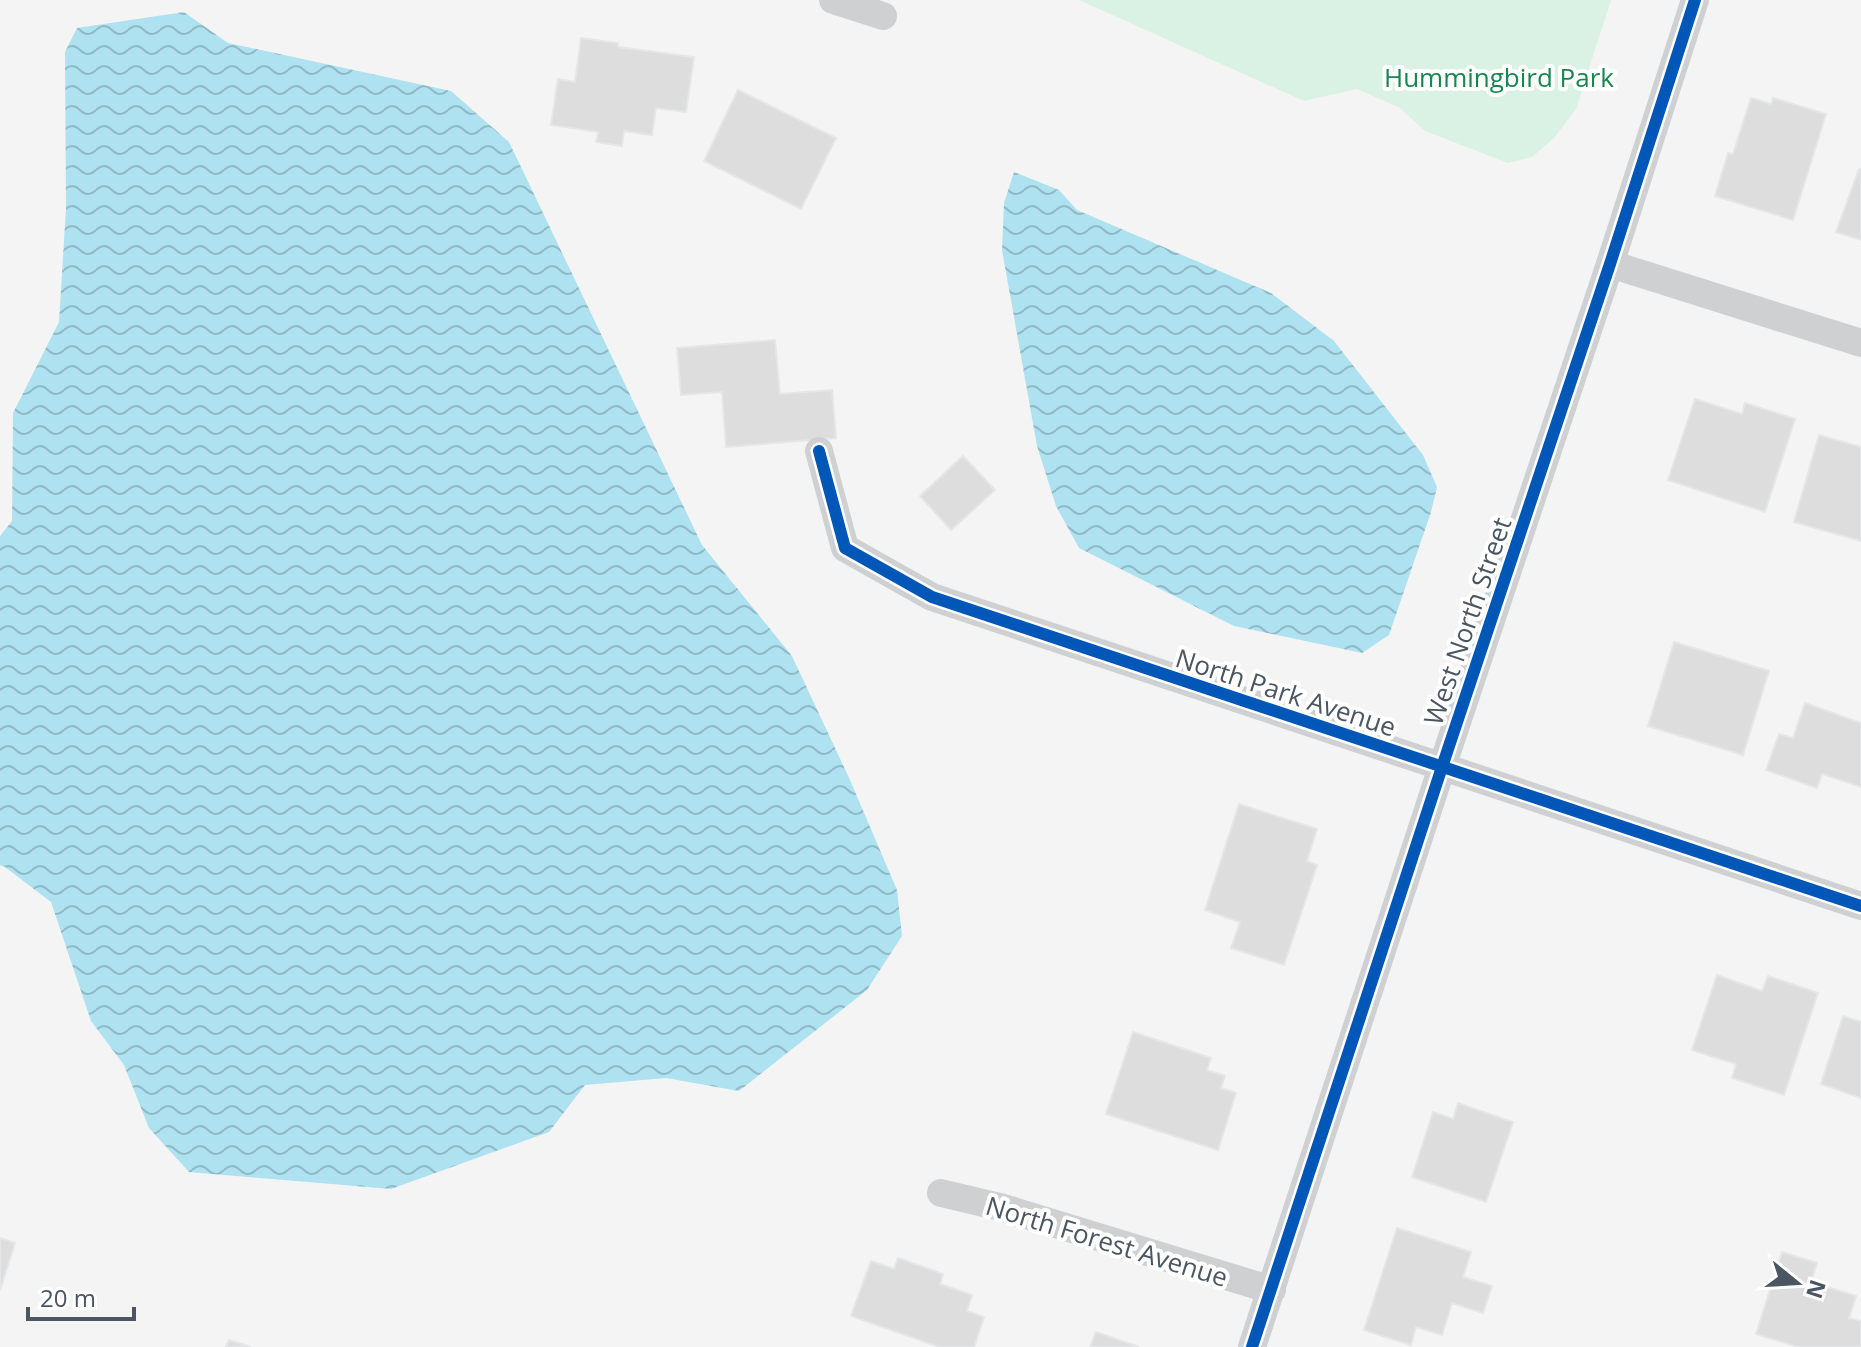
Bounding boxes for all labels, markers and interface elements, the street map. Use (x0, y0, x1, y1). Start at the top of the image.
park label: Hummingbird Park (1384, 59, 1614, 95)
street label: West North Street (1415, 512, 1519, 730)
street label: North Park Avenue (1171, 639, 1401, 745)
street label: North Forest Avenue (982, 1187, 1232, 1295)
north arrow (1757, 1243, 1837, 1323)
scale bar (28, 1271, 134, 1321)
text: N (1800, 1276, 1834, 1303)
text: 20 m (40, 1281, 96, 1314)

